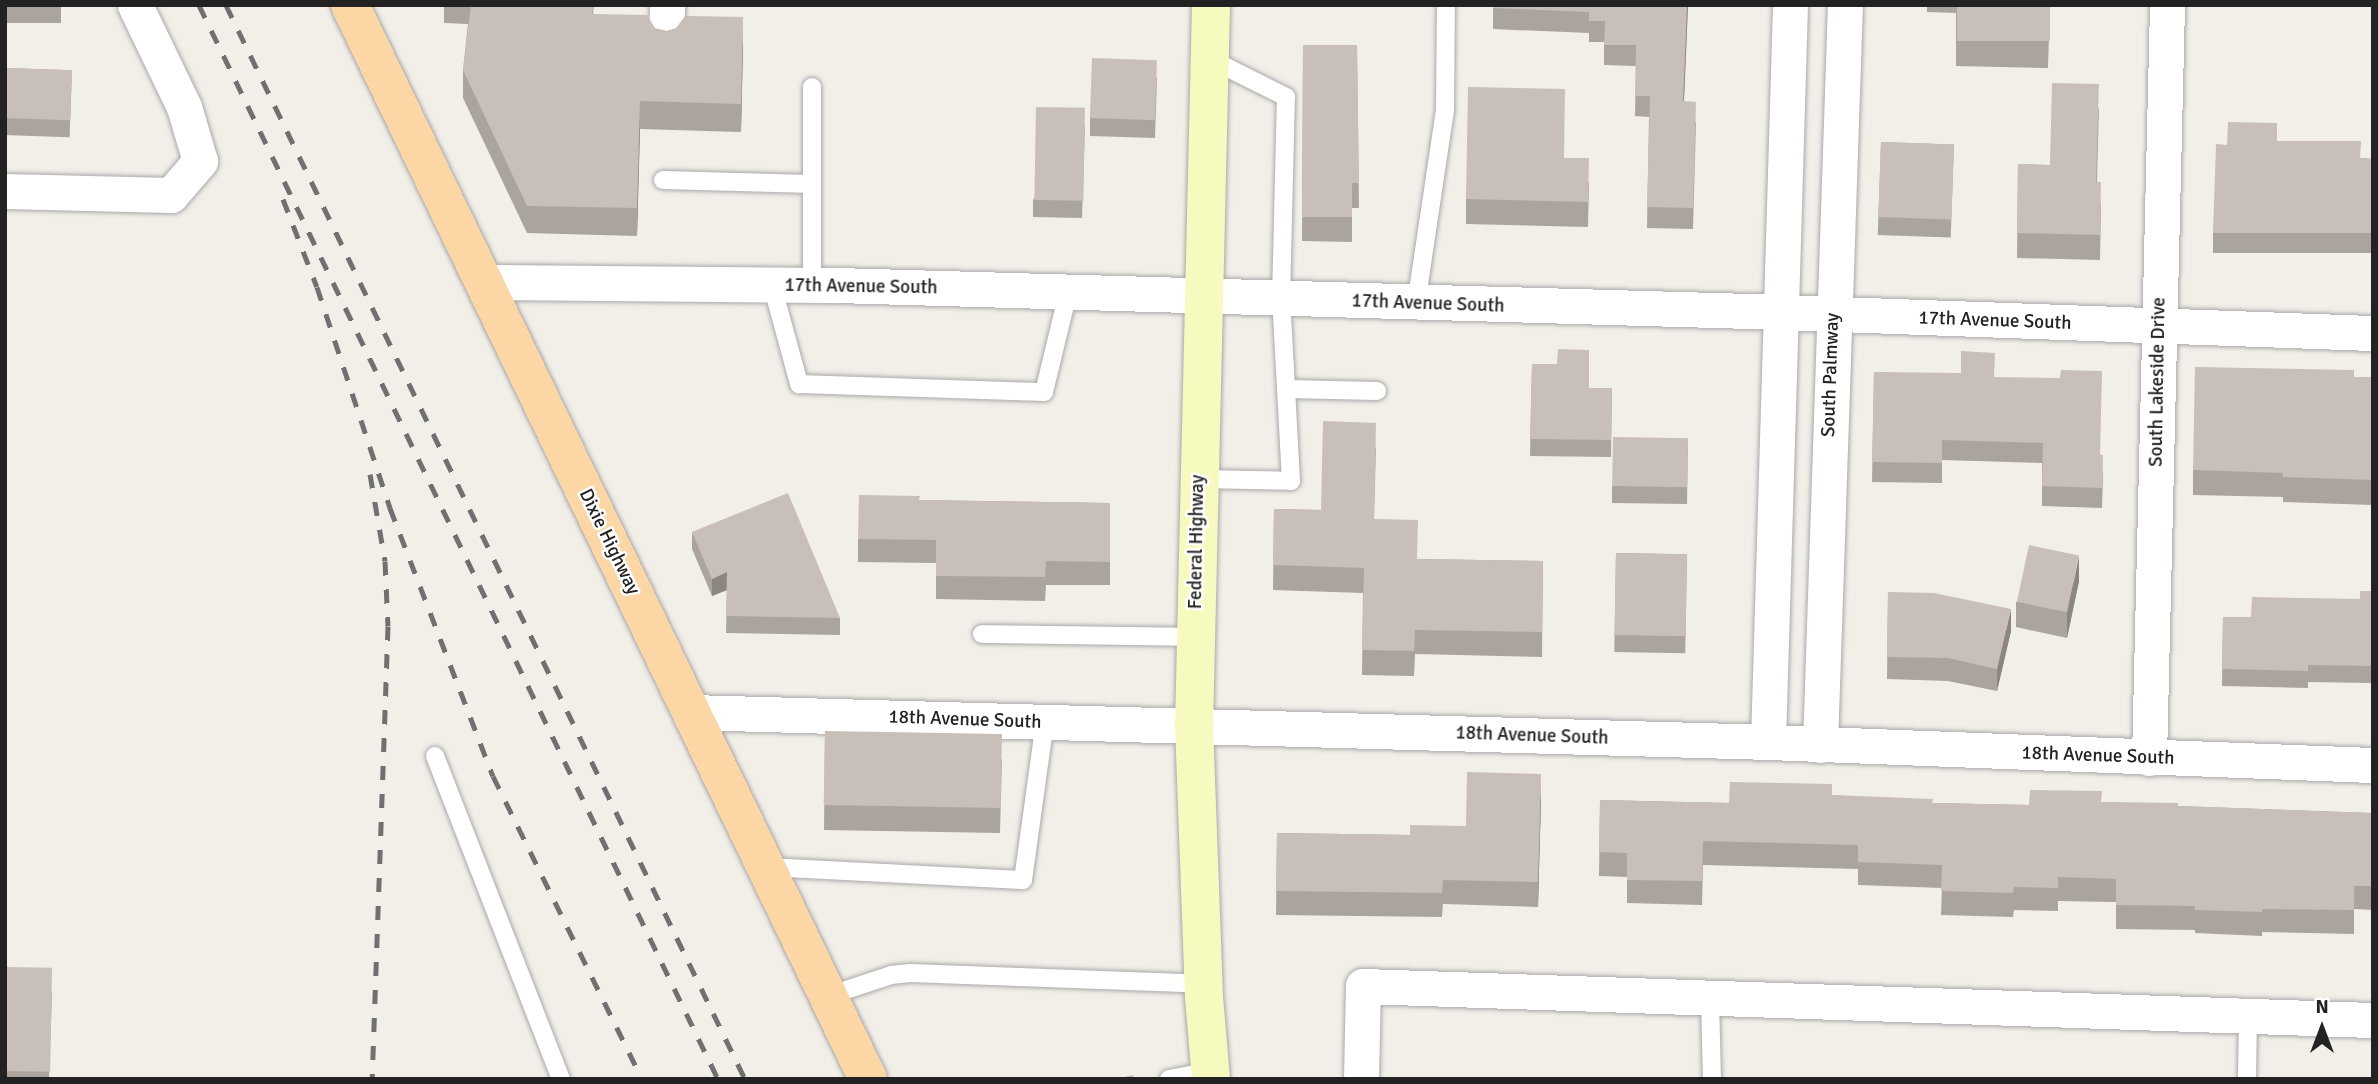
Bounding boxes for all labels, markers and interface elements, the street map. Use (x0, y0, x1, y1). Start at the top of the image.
street label: 17th Avenue South (784, 274, 938, 300)
street label: 17th Avenue South (1351, 290, 1505, 318)
street label: South Lakeside Drive (2145, 297, 2171, 467)
street label: 17th Avenue South (1918, 307, 2072, 335)
street label: South Palmway (1817, 313, 1845, 437)
street label: Federal Highway (1184, 475, 1210, 609)
street label: Dixie Highway (574, 485, 644, 599)
street label: 18th Avenue South (888, 706, 1042, 734)
street label: 18th Avenue South (1455, 722, 1609, 750)
street label: 18th Avenue South (2021, 742, 2175, 770)
north arrow (2287, 993, 2357, 1063)
text: N (2315, 995, 2329, 1019)

